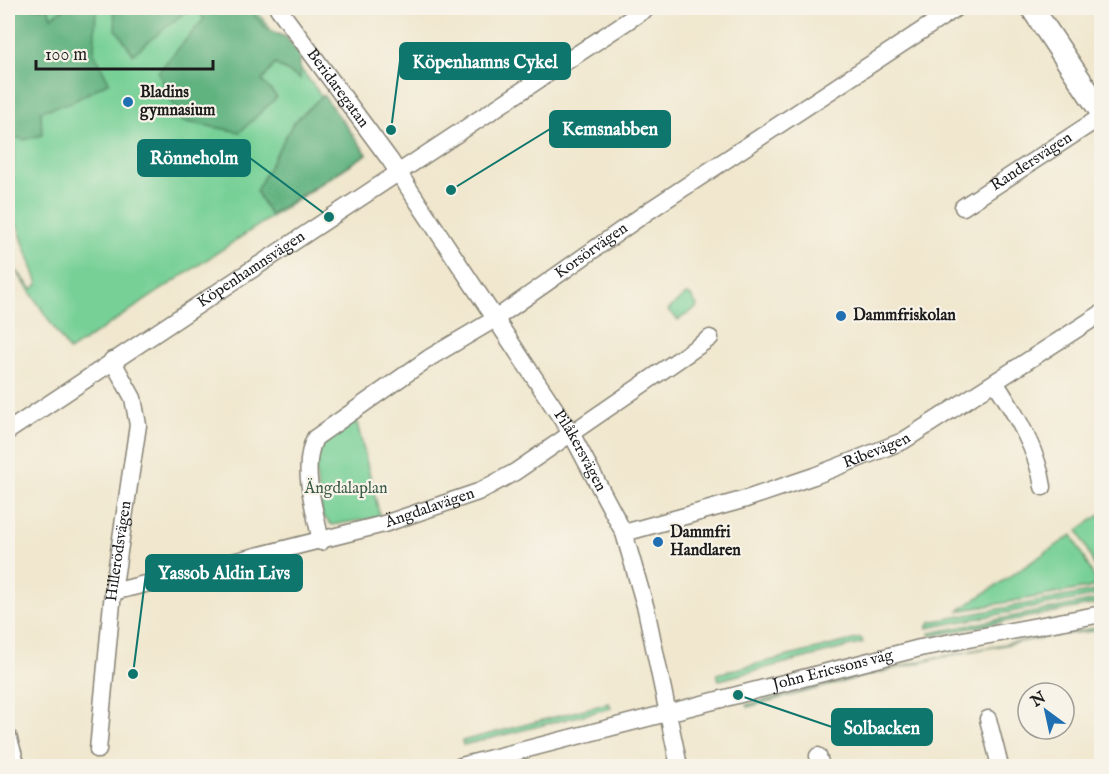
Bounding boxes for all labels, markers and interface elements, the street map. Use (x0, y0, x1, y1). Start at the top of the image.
scale bar (36, 33, 213, 71)
callout: Köpenhamns Cykel (400, 43, 570, 79)
text: 100 m (45, 44, 87, 67)
street label: Beridaregatan (302, 45, 373, 132)
text: Köpenhamns Cykel (412, 52, 559, 75)
place label: Bladins gymnasium (140, 83, 216, 121)
marker: Bladins gymnasium (121, 95, 135, 109)
callout: Kemsnabben (550, 111, 670, 147)
text: Kemsnabben (562, 119, 658, 142)
street label: Randersvägen (987, 128, 1077, 196)
callout: Rönneholm (138, 140, 250, 176)
text: Rönneholm (150, 148, 238, 171)
street label: Korsörvägen (551, 218, 632, 284)
street label: Köpenhamnsvägen (194, 227, 310, 313)
place label: Dammfriskolan (853, 306, 956, 326)
marker: Dammfriskolan (834, 309, 848, 323)
street label: Pilåkersvägen (548, 406, 610, 496)
street label: Ribevägen (840, 428, 915, 474)
park label: Ängdalaplan (303, 478, 388, 499)
street label: Ängdalavägen (381, 484, 478, 533)
street label: Hillerödsvägen (102, 499, 137, 602)
place label: Dammfri Handlaren (670, 523, 741, 561)
marker: Dammfri Handlaren (651, 535, 665, 549)
callout: Yassob Aldin Livs (146, 555, 302, 591)
text: Yassob Aldin Livs (158, 563, 291, 586)
street label: John Ericssons väg (769, 645, 895, 696)
north arrow (1016, 681, 1076, 741)
text: N (1027, 688, 1050, 713)
callout: Solbacken (832, 709, 932, 745)
text: Solbacken (844, 718, 921, 741)

